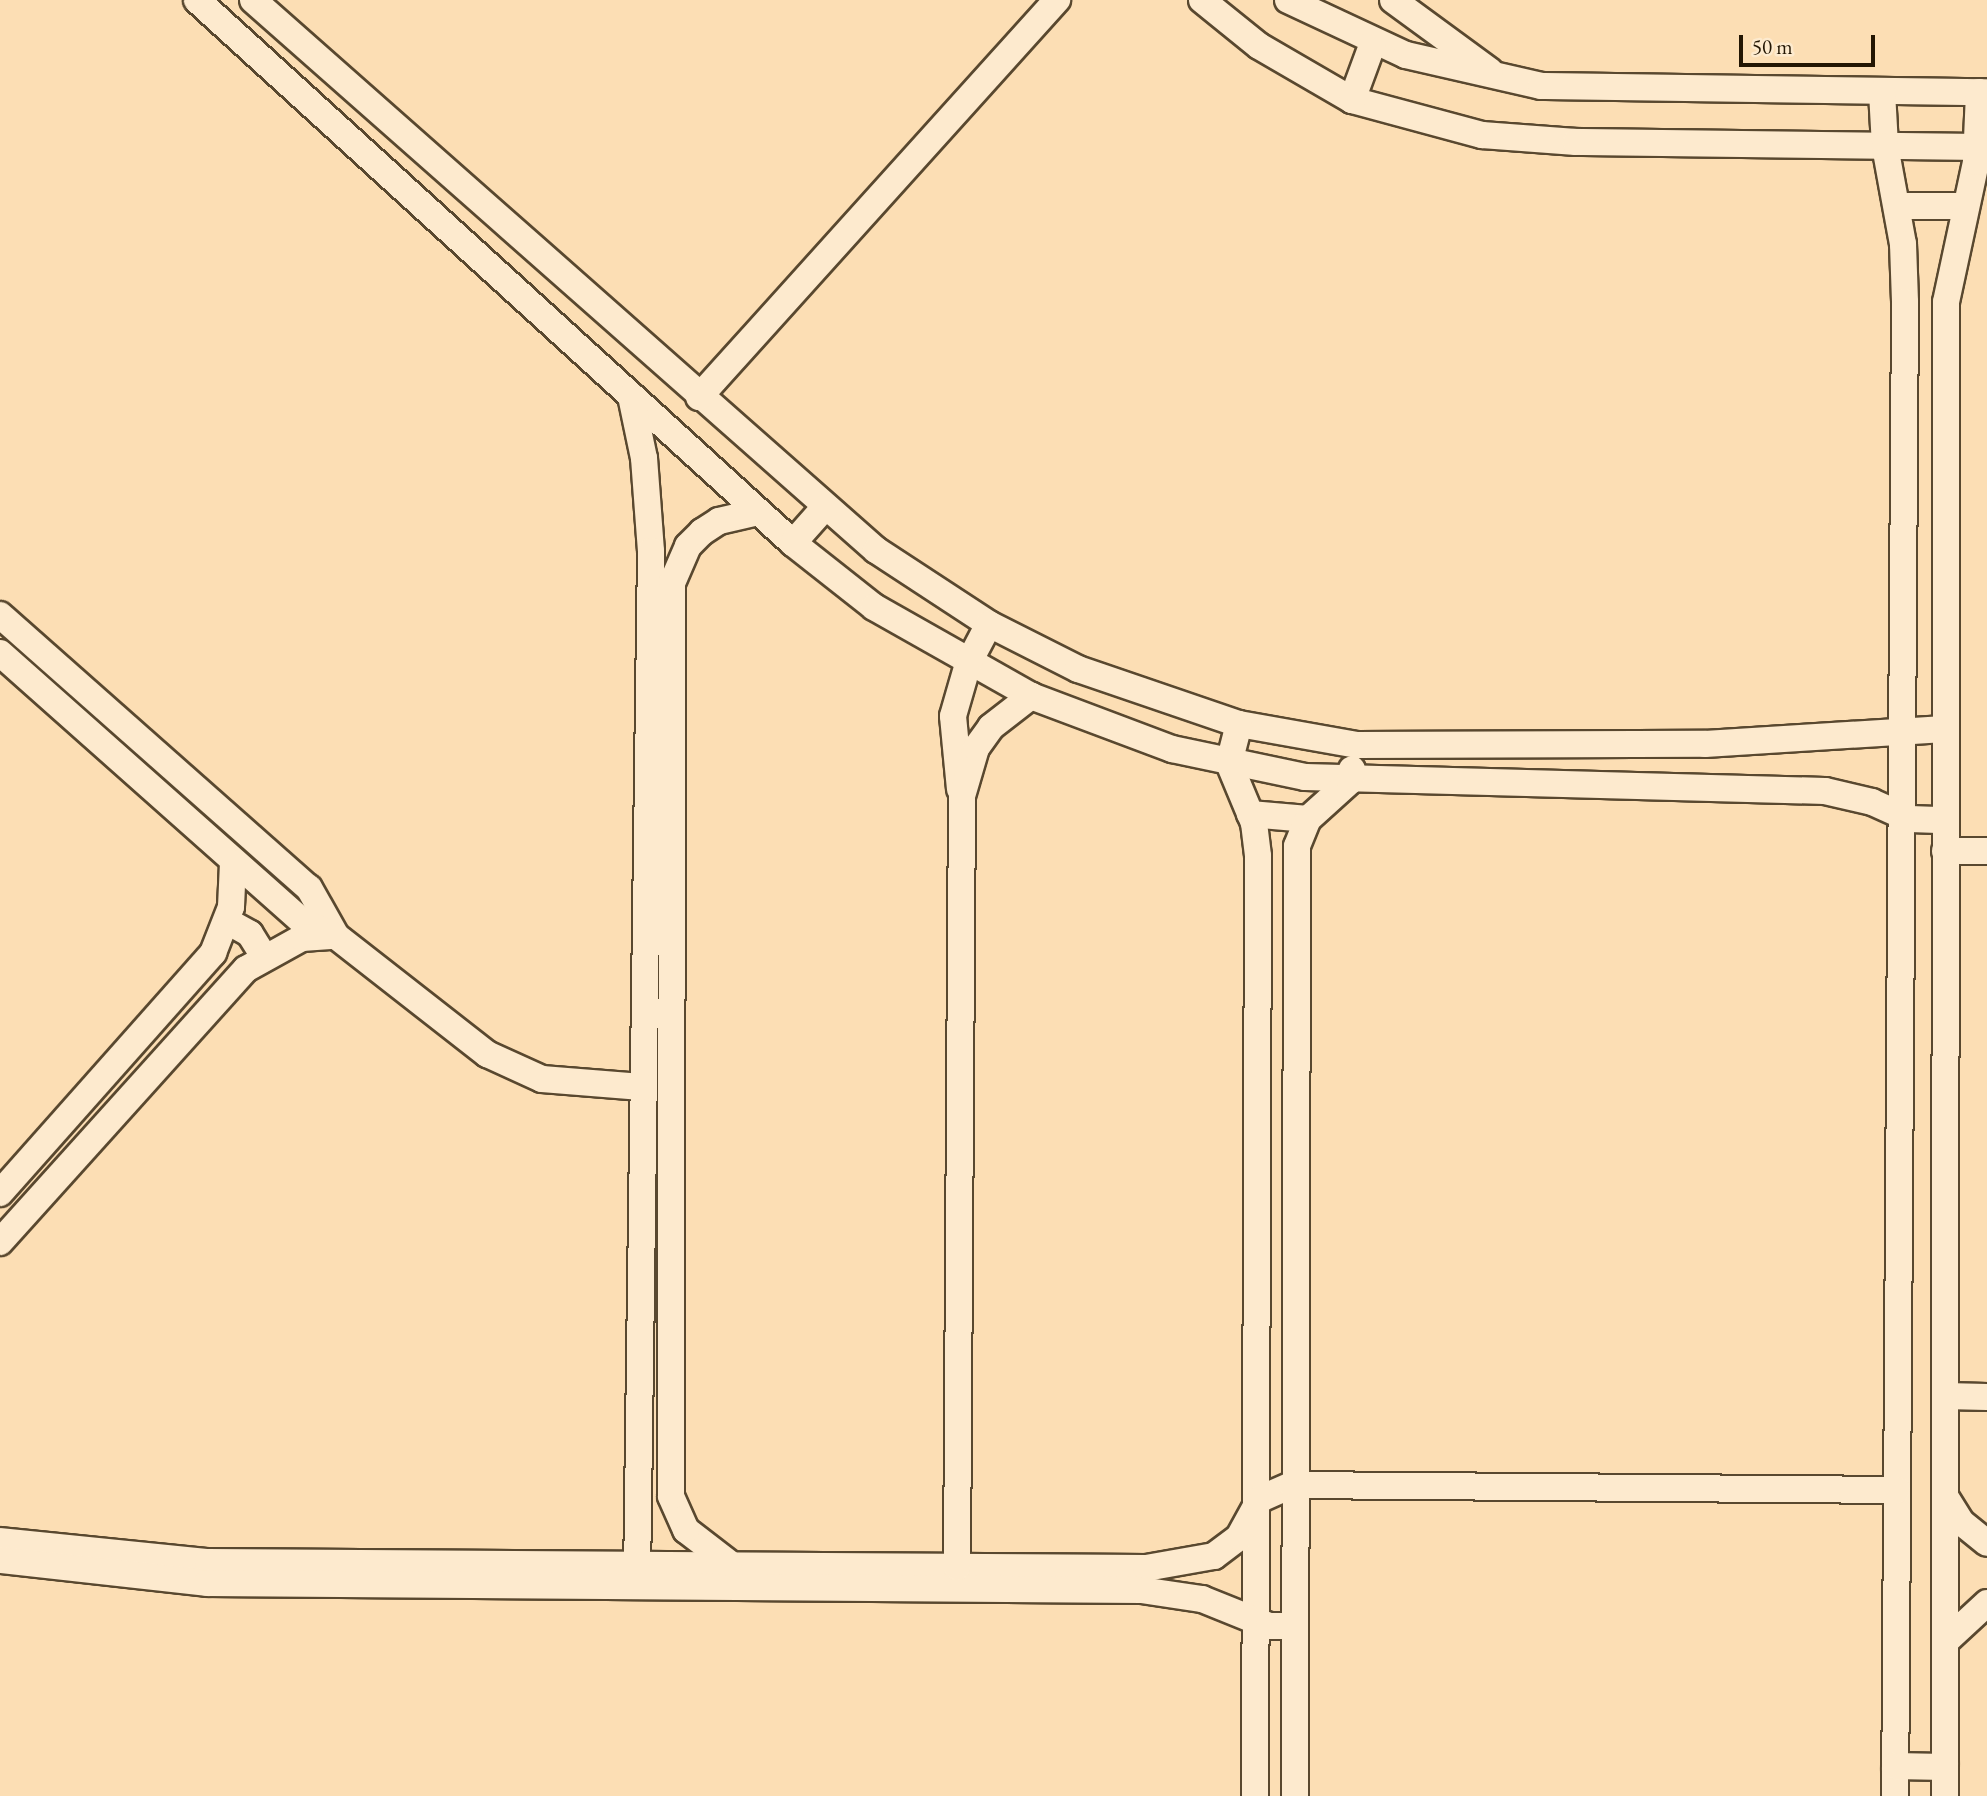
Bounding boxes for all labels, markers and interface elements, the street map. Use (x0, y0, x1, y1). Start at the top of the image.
scale bar (1742, 21, 1878, 65)
text: 50 m (1752, 33, 1793, 60)

